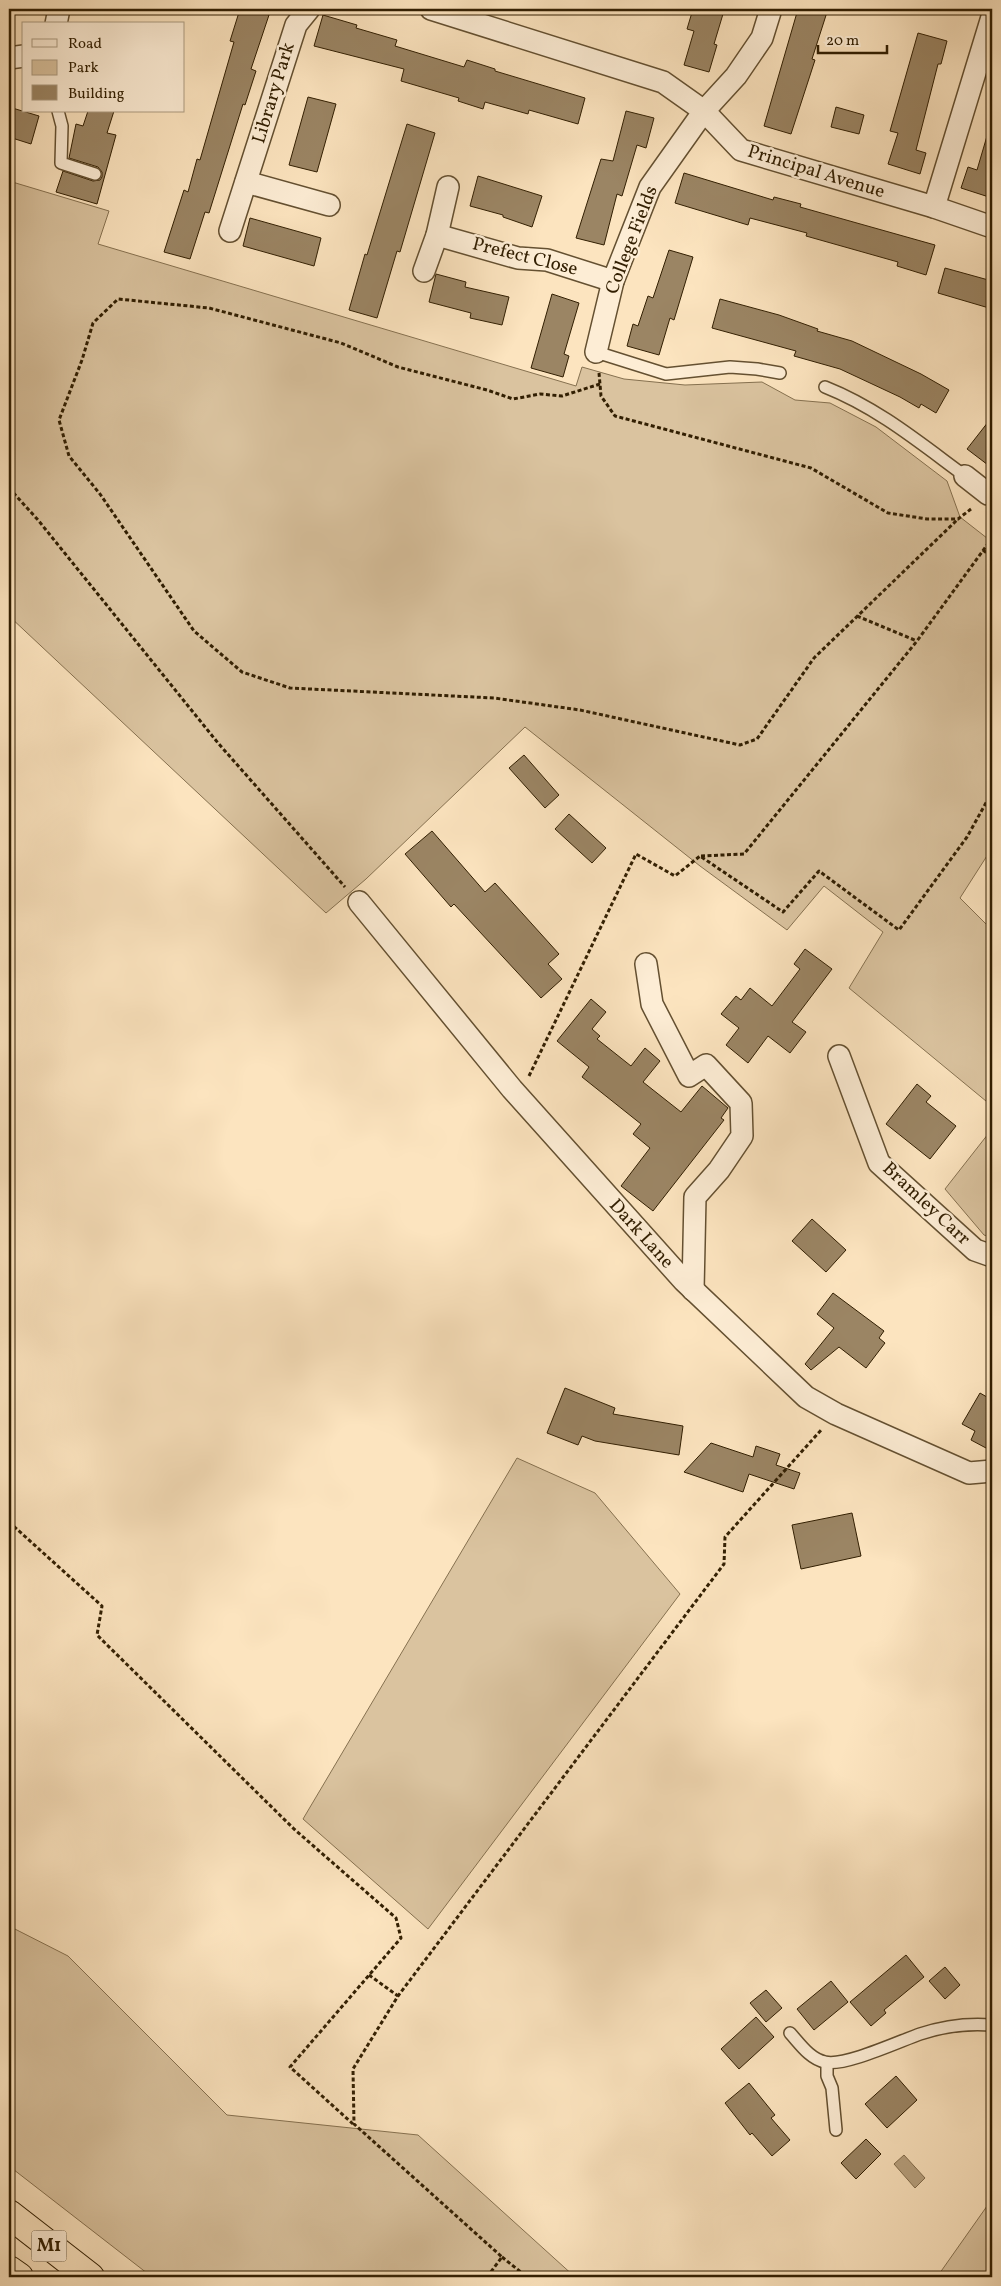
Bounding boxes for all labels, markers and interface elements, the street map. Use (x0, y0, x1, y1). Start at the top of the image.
legend (22, 22, 185, 112)
scale bar (818, 22, 887, 54)
text: 20 m (826, 31, 859, 52)
text: Road (68, 34, 102, 55)
street label: Library Park (246, 39, 302, 147)
text: Park (68, 58, 99, 79)
text: Building (68, 84, 125, 105)
street label: Principal Avenue (744, 139, 888, 205)
street label: College Fields (599, 182, 665, 298)
street label: Prefect Close (470, 231, 580, 283)
street label: Bramley Carr (876, 1156, 976, 1252)
street label: Dark Lane (603, 1193, 679, 1275)
road number: M1 (32, 2230, 66, 2262)

